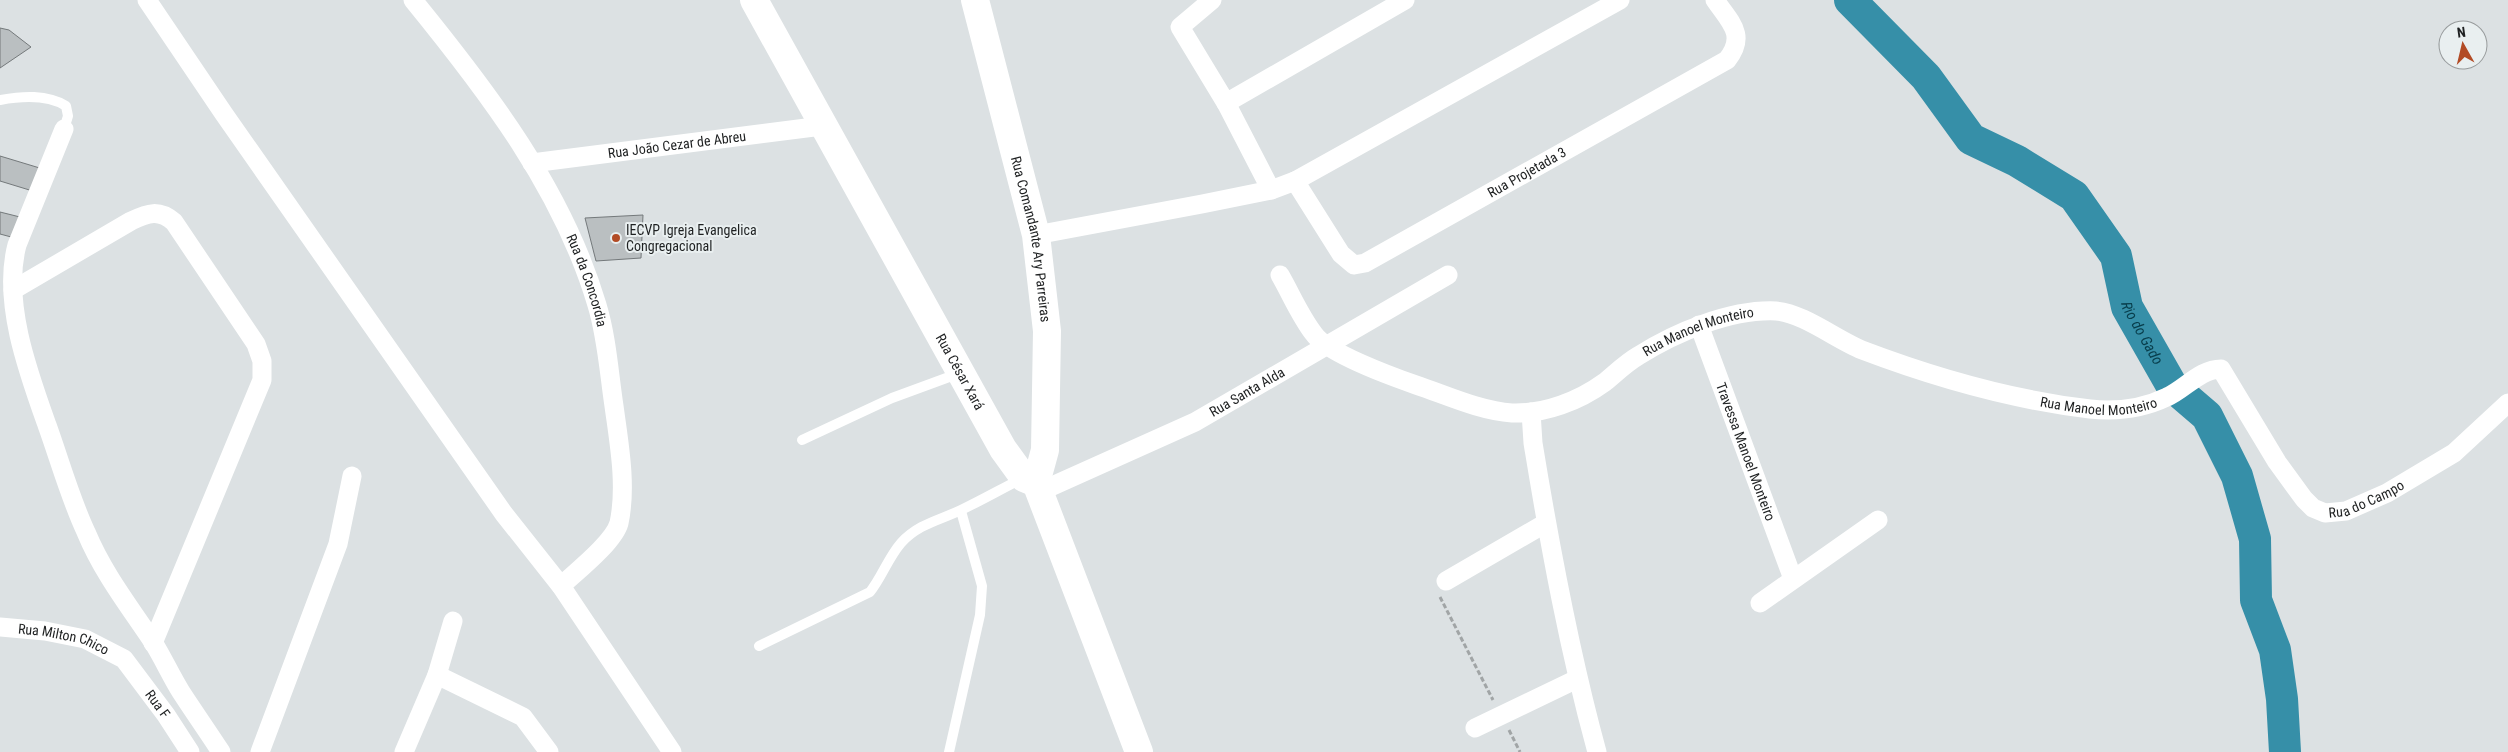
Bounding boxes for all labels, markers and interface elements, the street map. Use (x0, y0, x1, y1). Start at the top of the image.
north arrow (2438, 20, 2488, 70)
text: N (2456, 24, 2467, 41)
street label: Rua João Cezar de Abreu (607, 128, 747, 161)
street label: Rua Projetada 3 (1485, 144, 1569, 201)
street label: Rua Comandante Ary Parreiras (1008, 154, 1054, 323)
place label: IECVP Igreja Evangelica Congregacional (626, 222, 757, 254)
street label: Rua da Concordia (563, 231, 610, 328)
marker: IECVP Igreja Evangelica Congregacional (610, 232, 622, 244)
water label: Rio do Gado (2117, 300, 2167, 368)
street label: Rua Manoel Monteiro (1640, 304, 1755, 359)
street label: Rua César Xará (933, 331, 988, 412)
street label: Rua Santa Alda (1207, 364, 1287, 420)
street label: Travessa Manoel Monteiro (1713, 380, 1779, 523)
street label: Rua Manoel Monteiro (2039, 393, 2159, 418)
street label: Rua do Campo (2328, 477, 2407, 521)
street label: Rua Milton Chico (17, 621, 112, 658)
street label: Rua F (142, 687, 174, 721)

